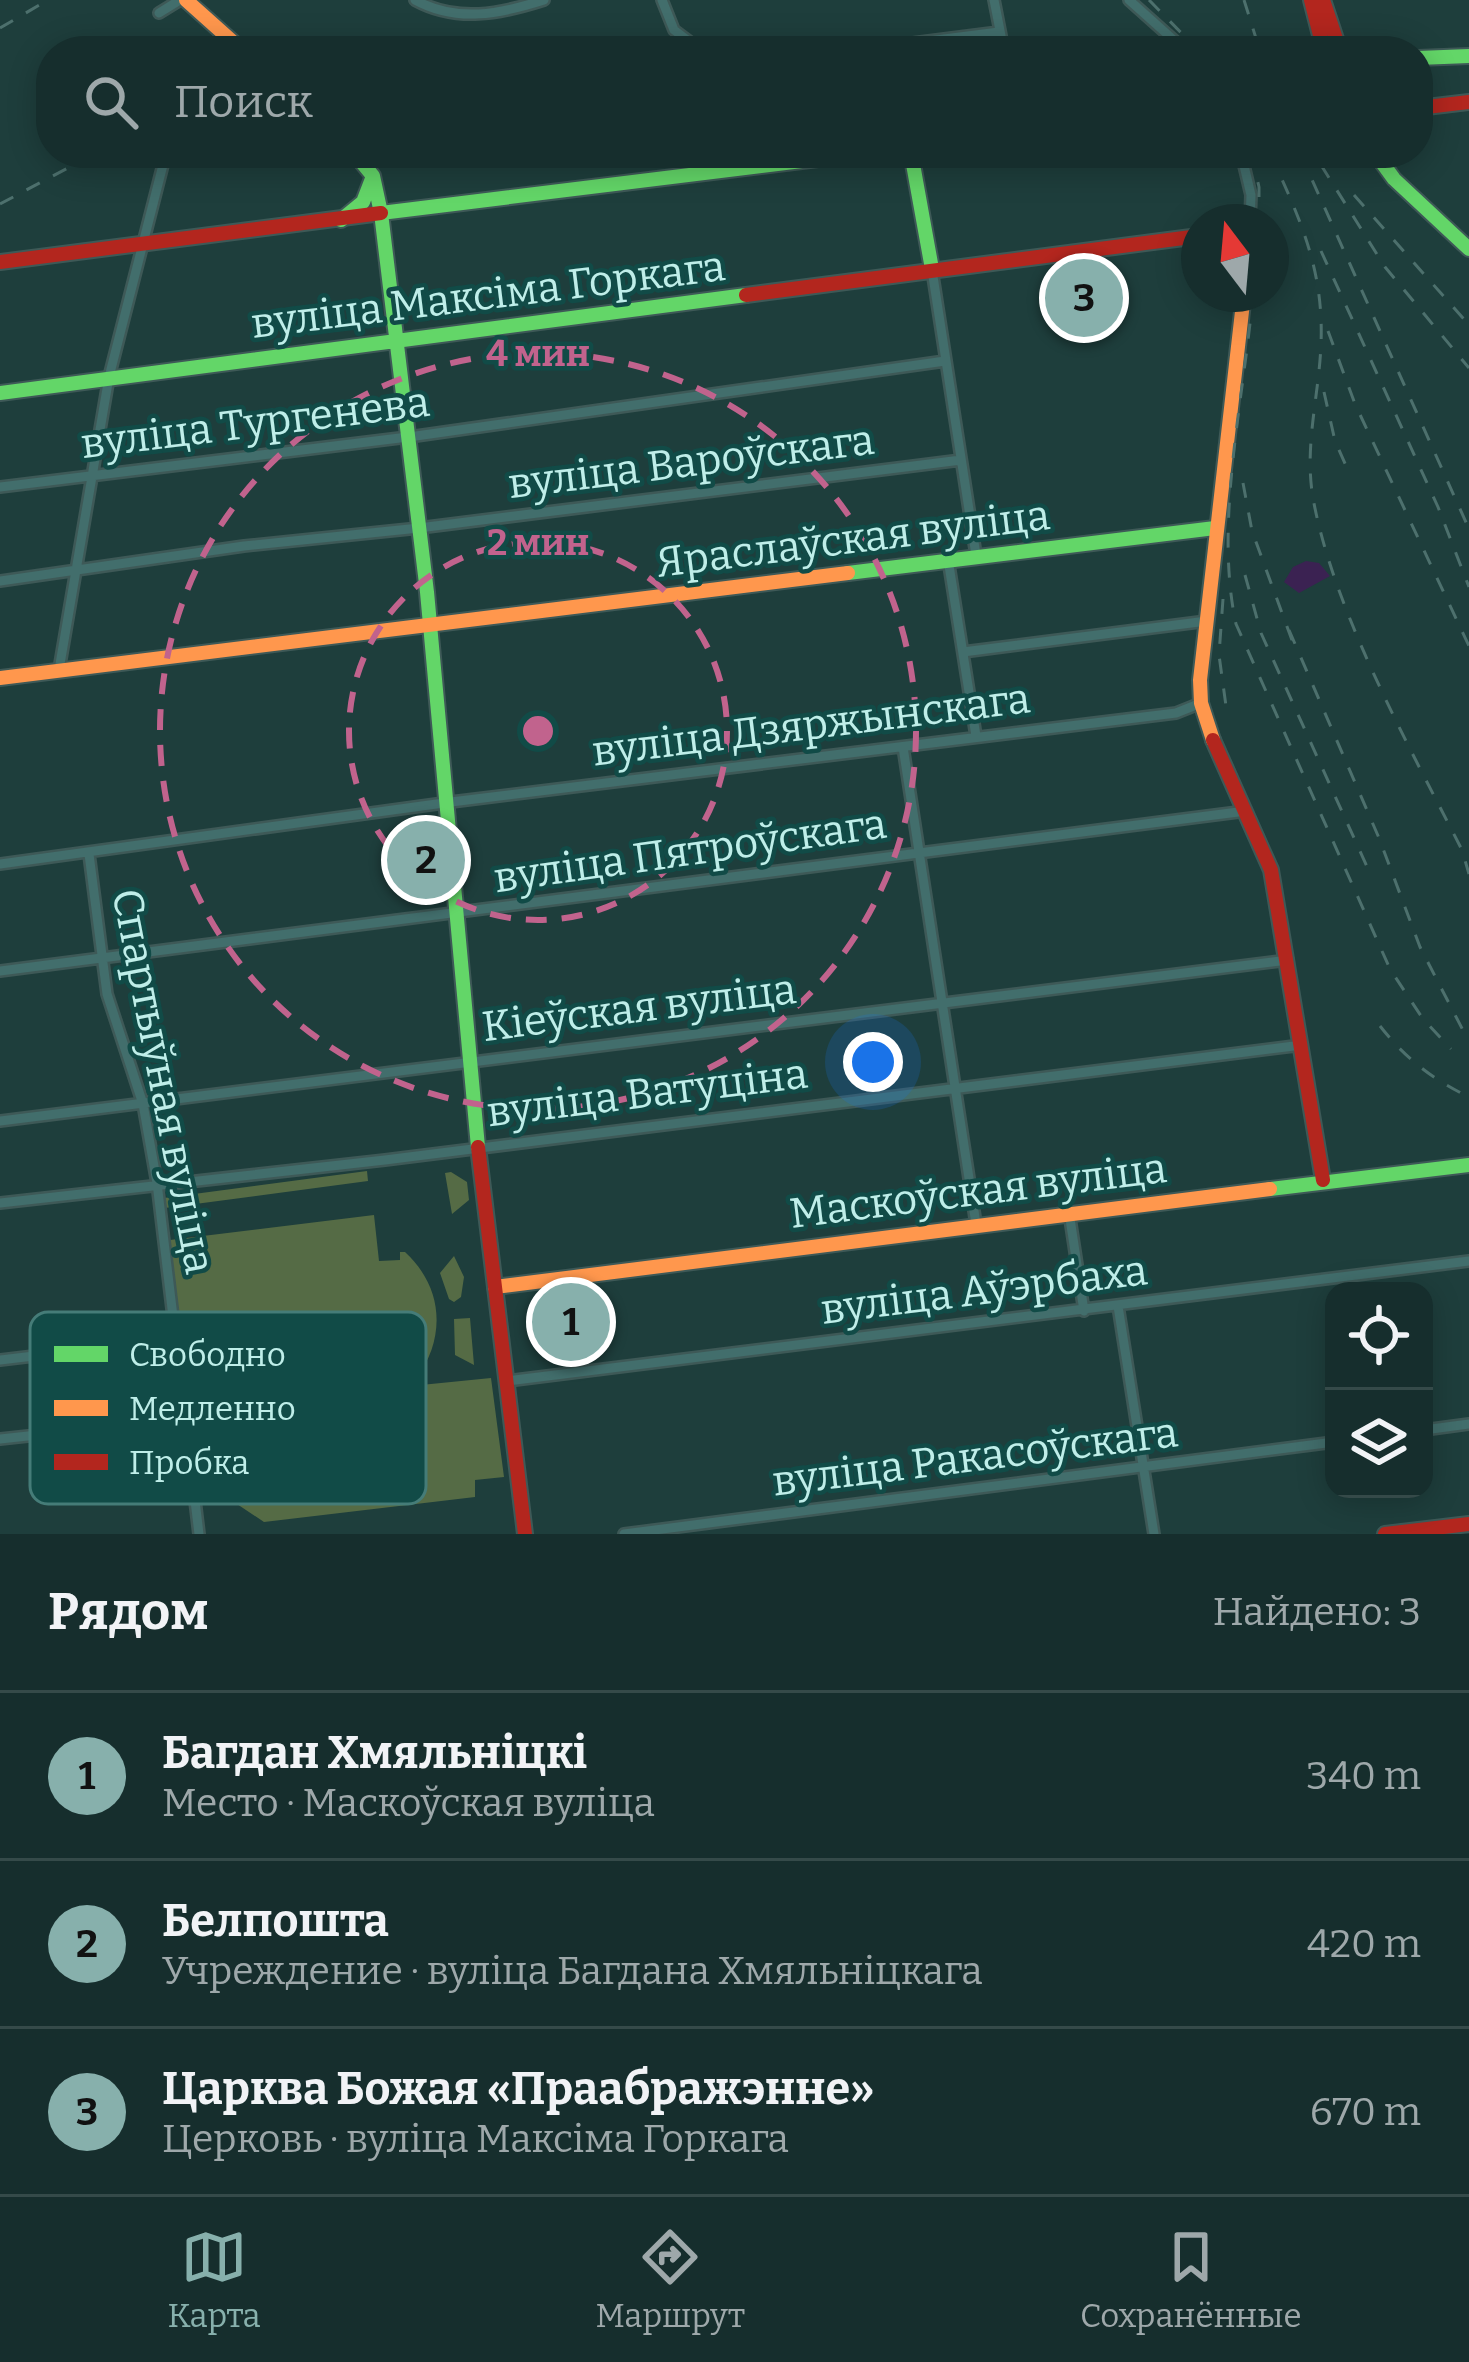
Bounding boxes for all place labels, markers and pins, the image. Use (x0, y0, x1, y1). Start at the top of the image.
pin: 3 (1045, 253, 1123, 343)
centre of rings (517, 710, 559, 752)
pin: 2 (387, 815, 465, 905)
pin: 1 (532, 1277, 610, 1367)

